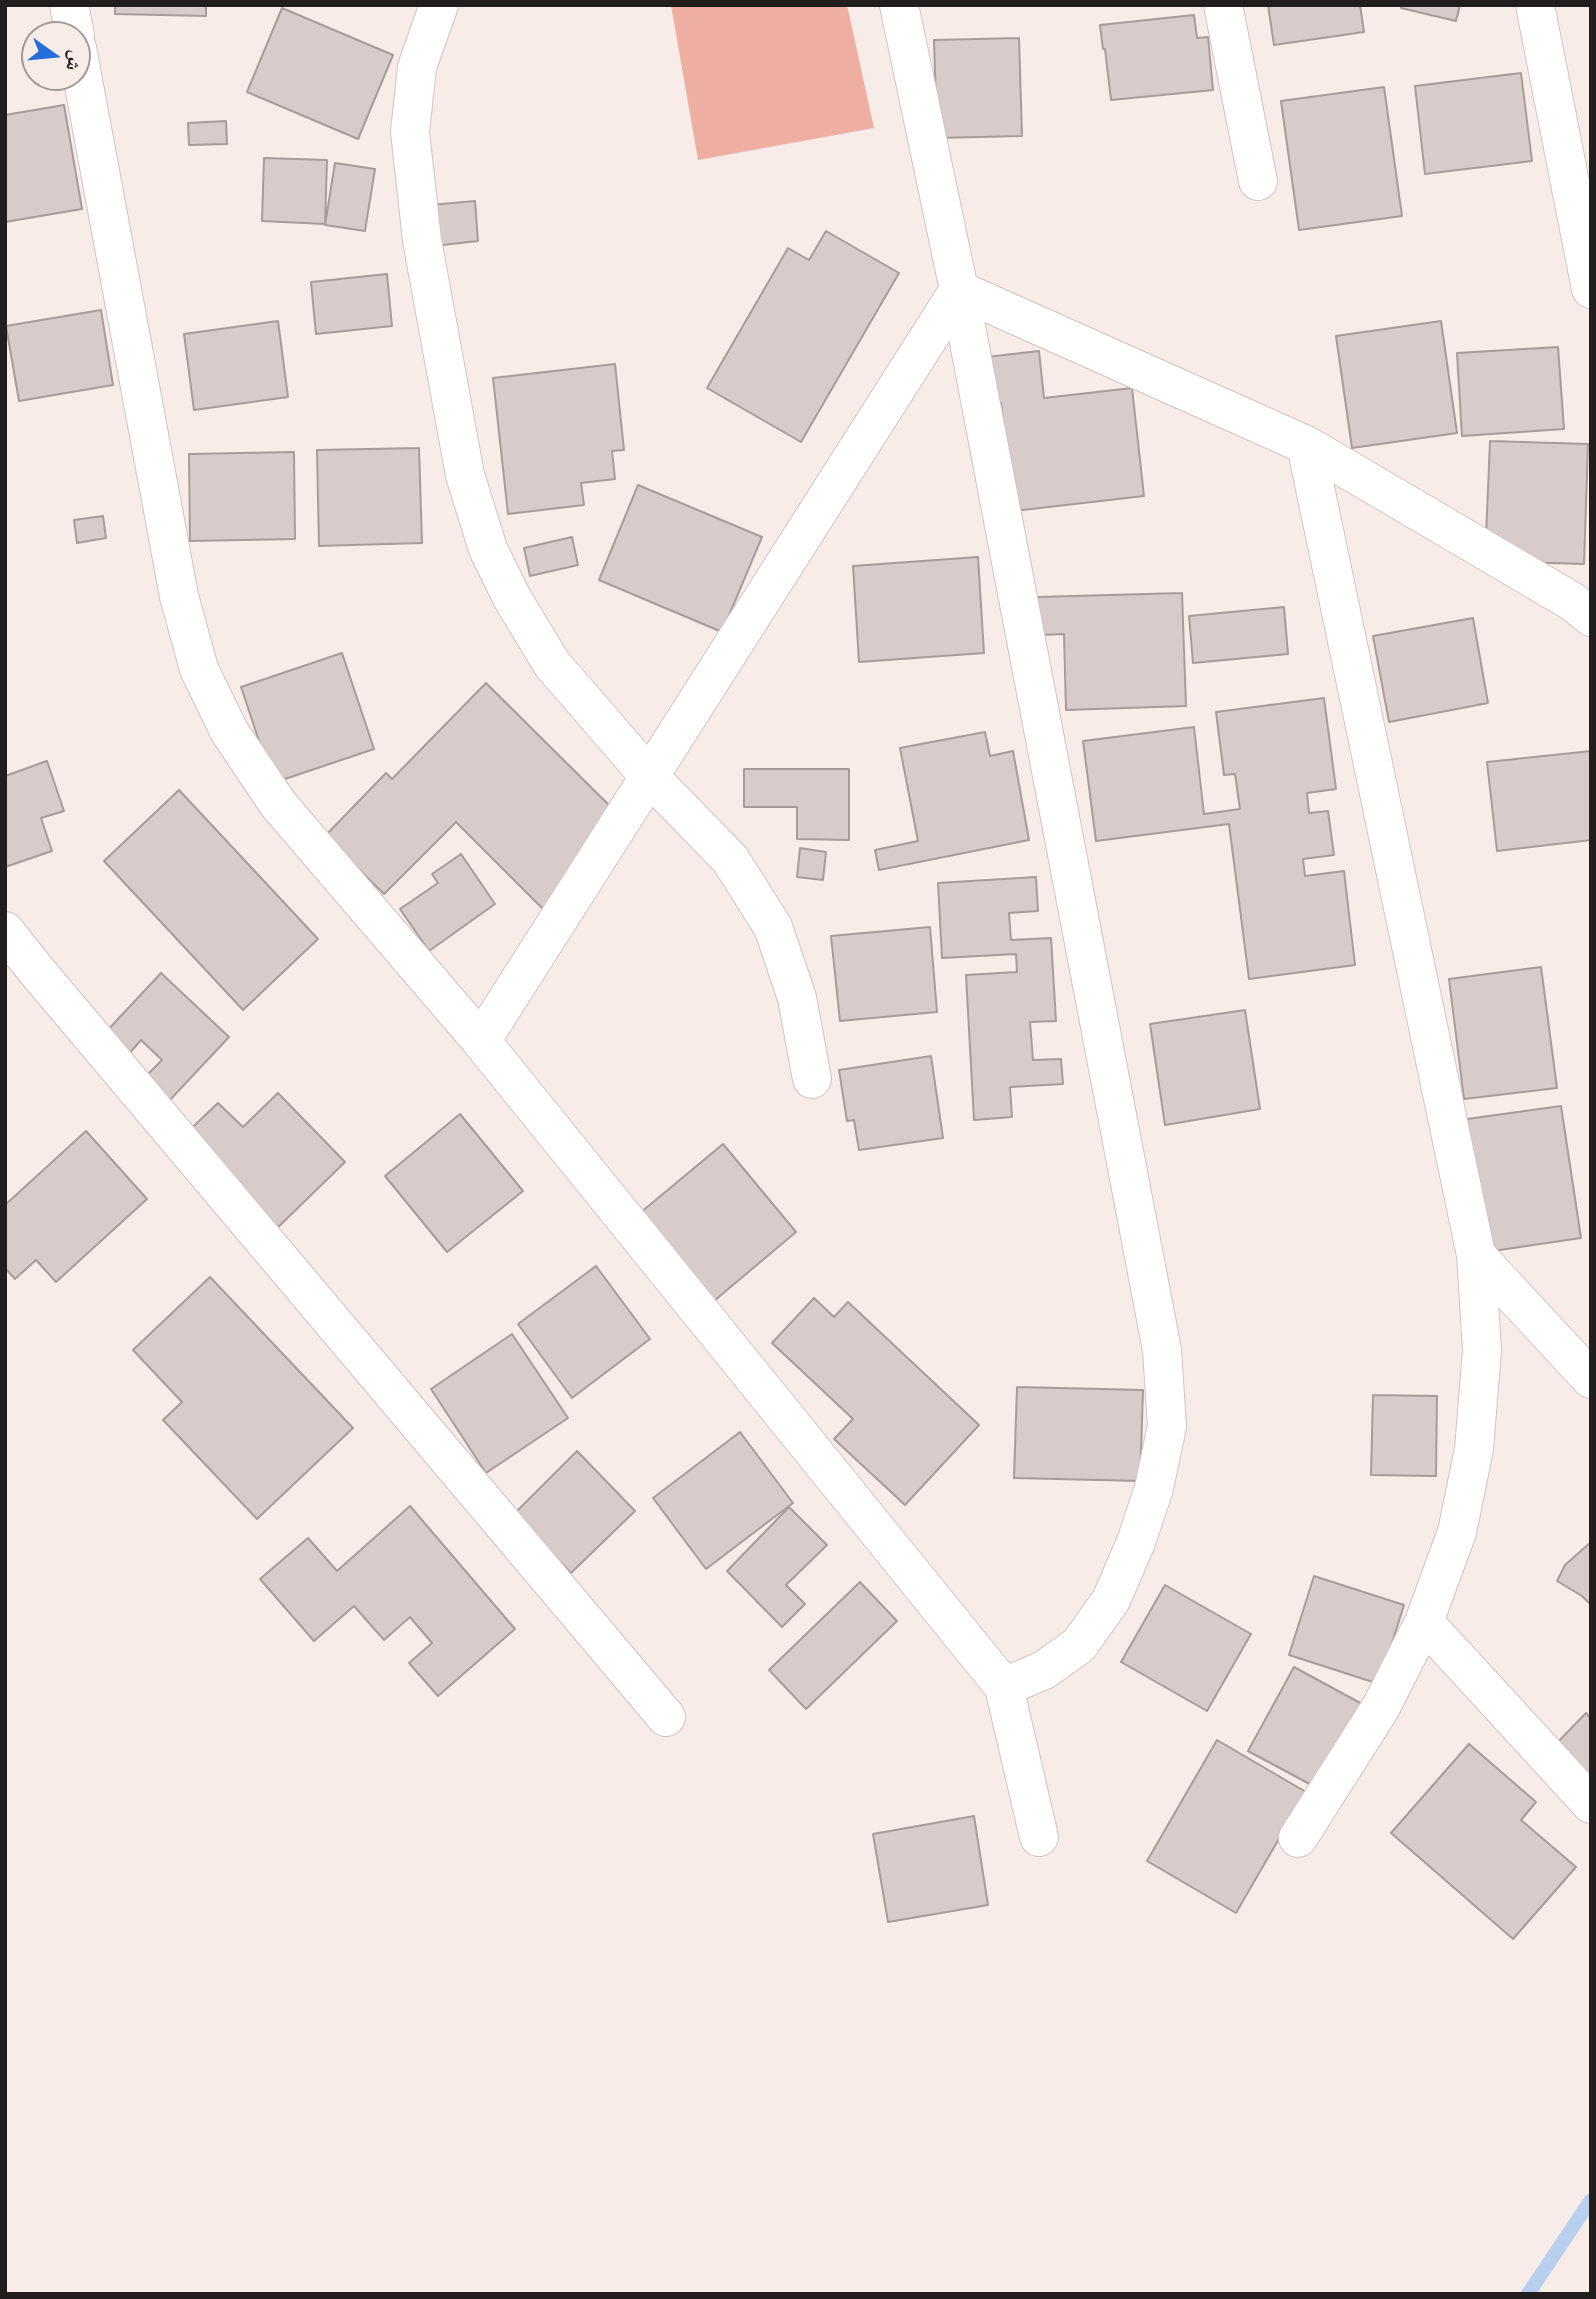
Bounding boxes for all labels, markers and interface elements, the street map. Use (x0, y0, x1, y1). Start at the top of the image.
north arrow (21, 21, 91, 91)
text: ش (62, 49, 88, 73)

